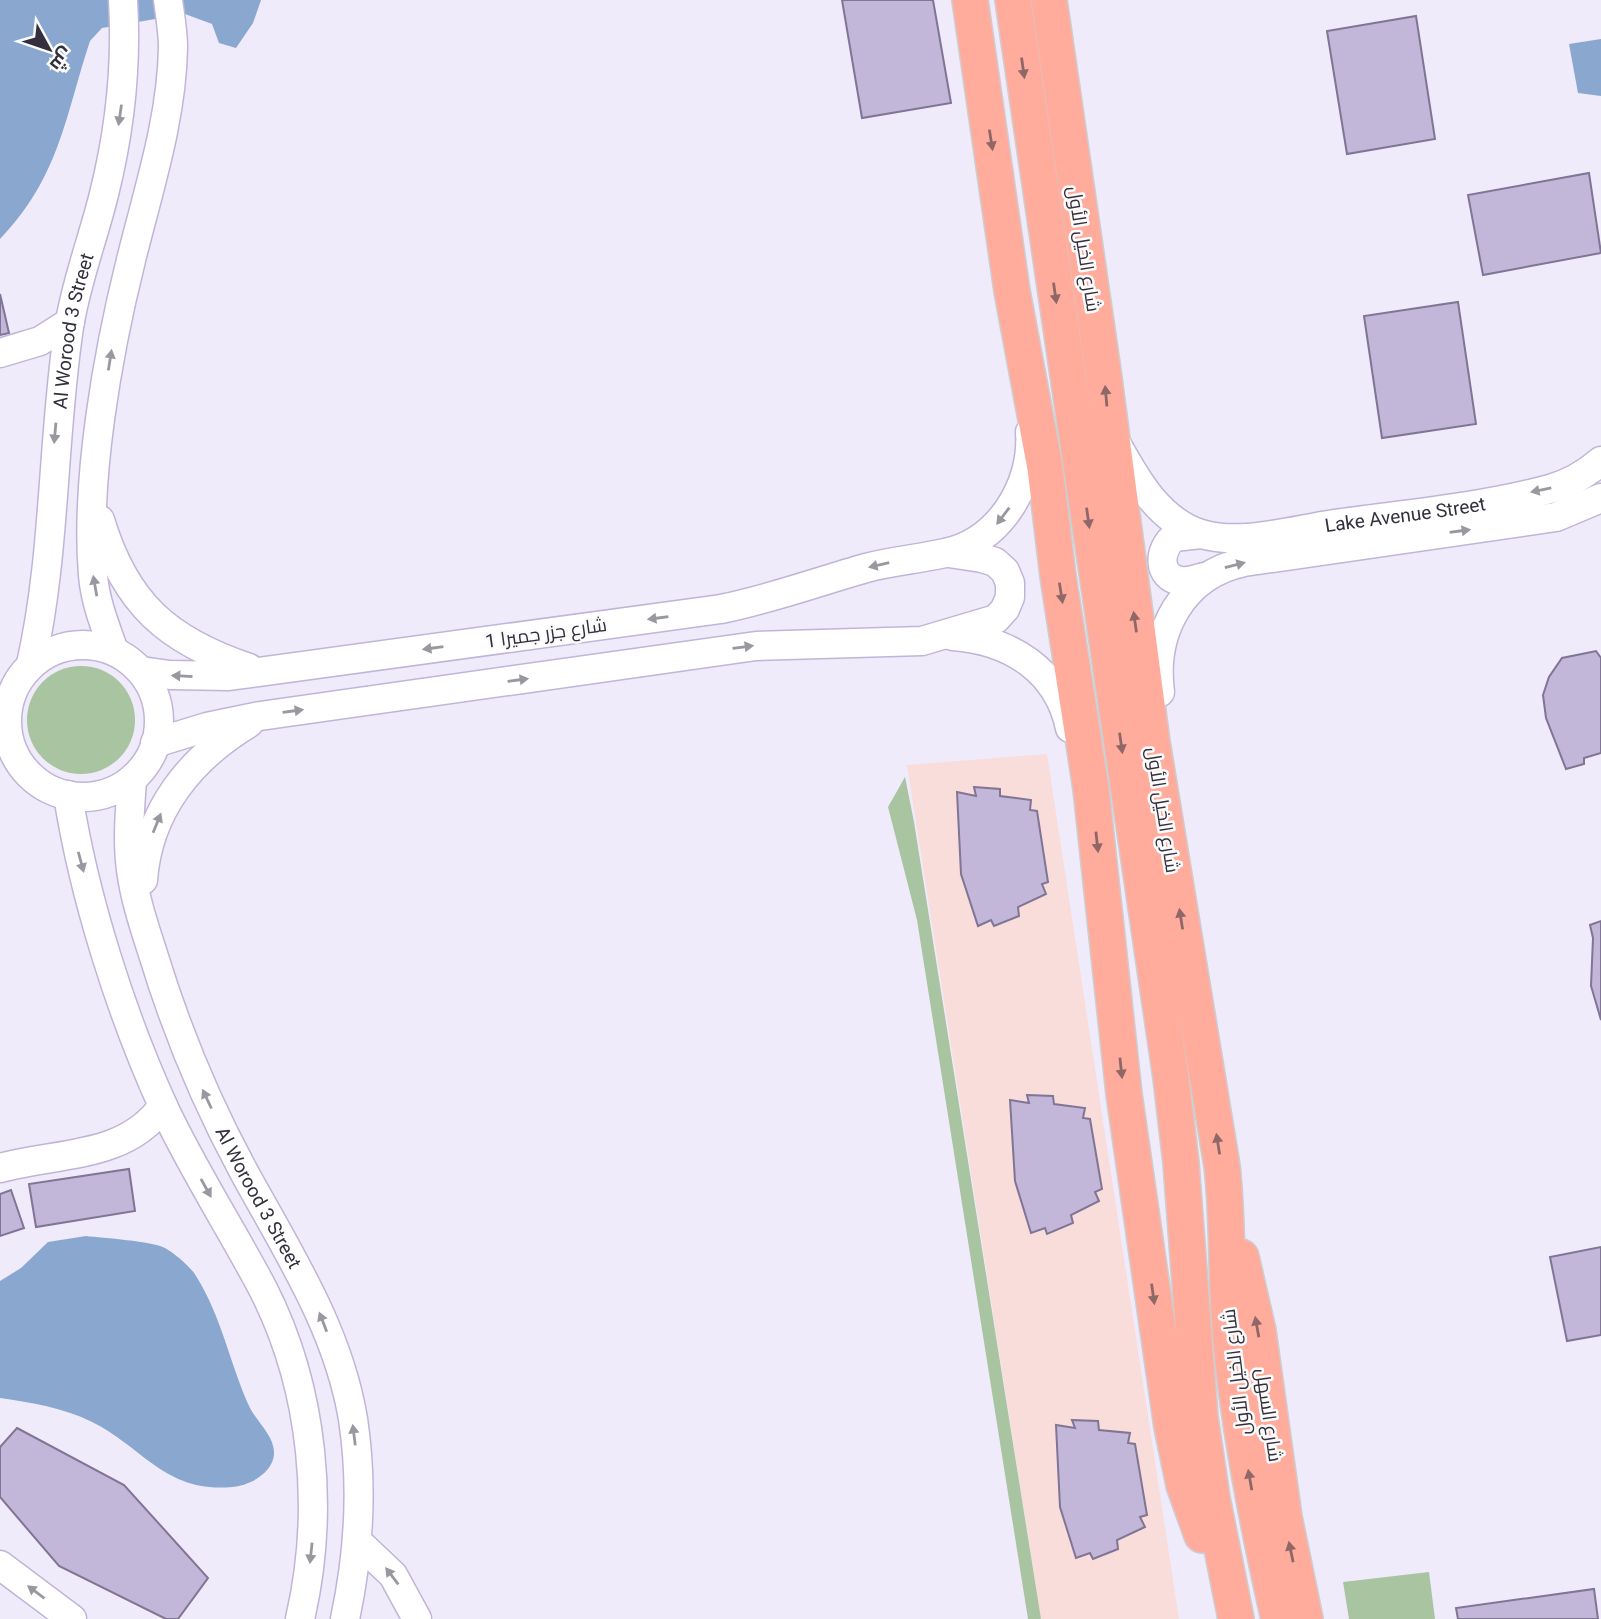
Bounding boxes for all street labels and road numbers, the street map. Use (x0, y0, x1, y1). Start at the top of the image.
street label: شارع الخيل الأول (1061, 184, 1105, 314)
street label: Al Worood 3 Street (48, 250, 98, 410)
street label: Lake Avenue Street (1323, 492, 1487, 537)
street label: شارع جزر جميرا 1 (484, 613, 609, 655)
street label: شارع الخيل الأول (1140, 745, 1184, 875)
street label: Al Worood 3 Street (211, 1123, 307, 1272)
street label: شارع الخيل الأول (1217, 1307, 1257, 1437)
street label: شارع السهل (1249, 1367, 1287, 1463)

